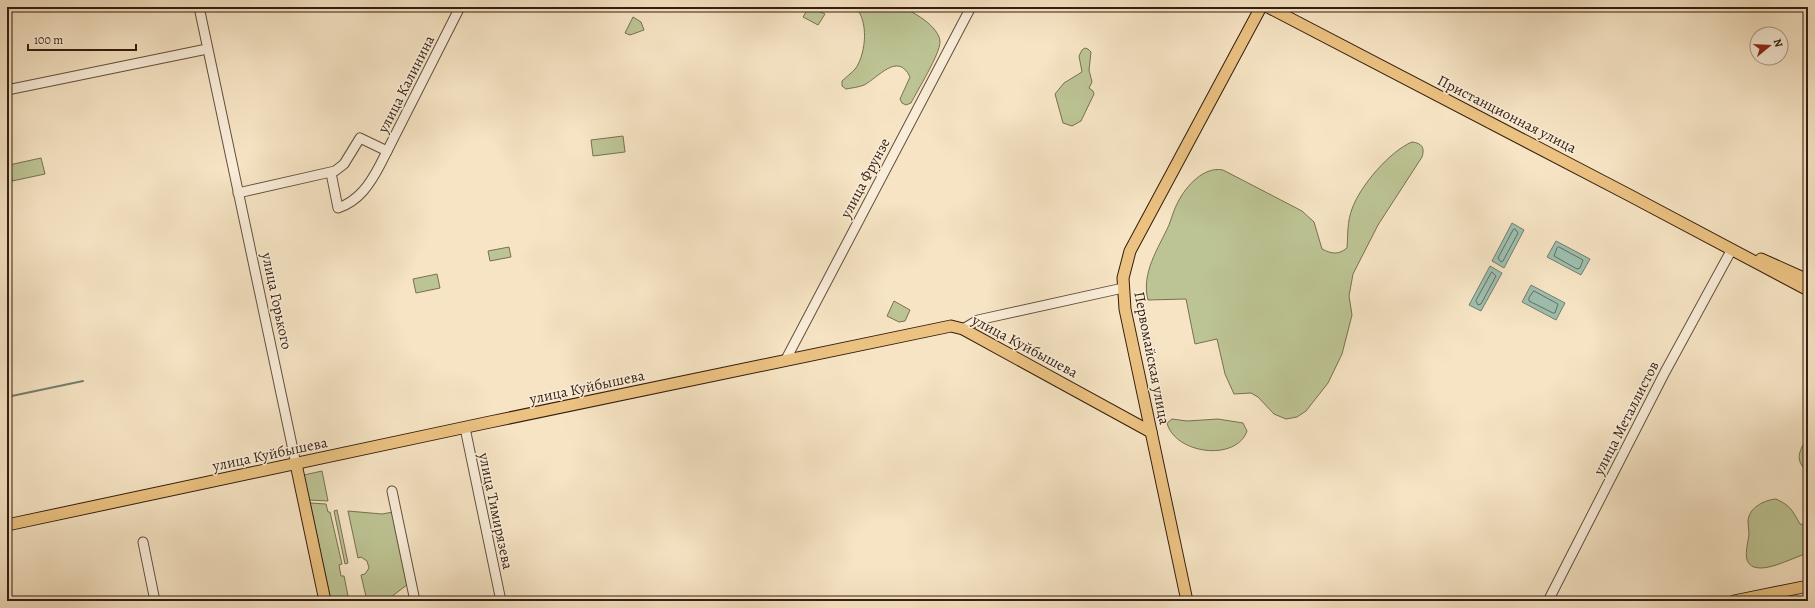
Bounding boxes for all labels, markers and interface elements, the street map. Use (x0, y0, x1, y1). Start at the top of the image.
scale bar (28, 26, 136, 52)
north arrow (1749, 26, 1789, 66)
text: 100 m (34, 32, 63, 48)
street label: улица Калинина (372, 32, 439, 137)
text: N (1770, 37, 1786, 49)
street label: Пристанционная улица (1434, 70, 1580, 158)
street label: улица Фрунзе (835, 134, 895, 223)
street label: улица Горького (257, 250, 297, 351)
street label: Первомайская улица (1129, 290, 1175, 426)
street label: улица Куйбышева (968, 309, 1081, 382)
street label: улица Металлистов (1588, 357, 1663, 479)
street label: улица Куйбышева (527, 365, 646, 409)
street label: улица Куйбышева (210, 432, 329, 476)
street label: улица Тимирязева (474, 450, 518, 571)

